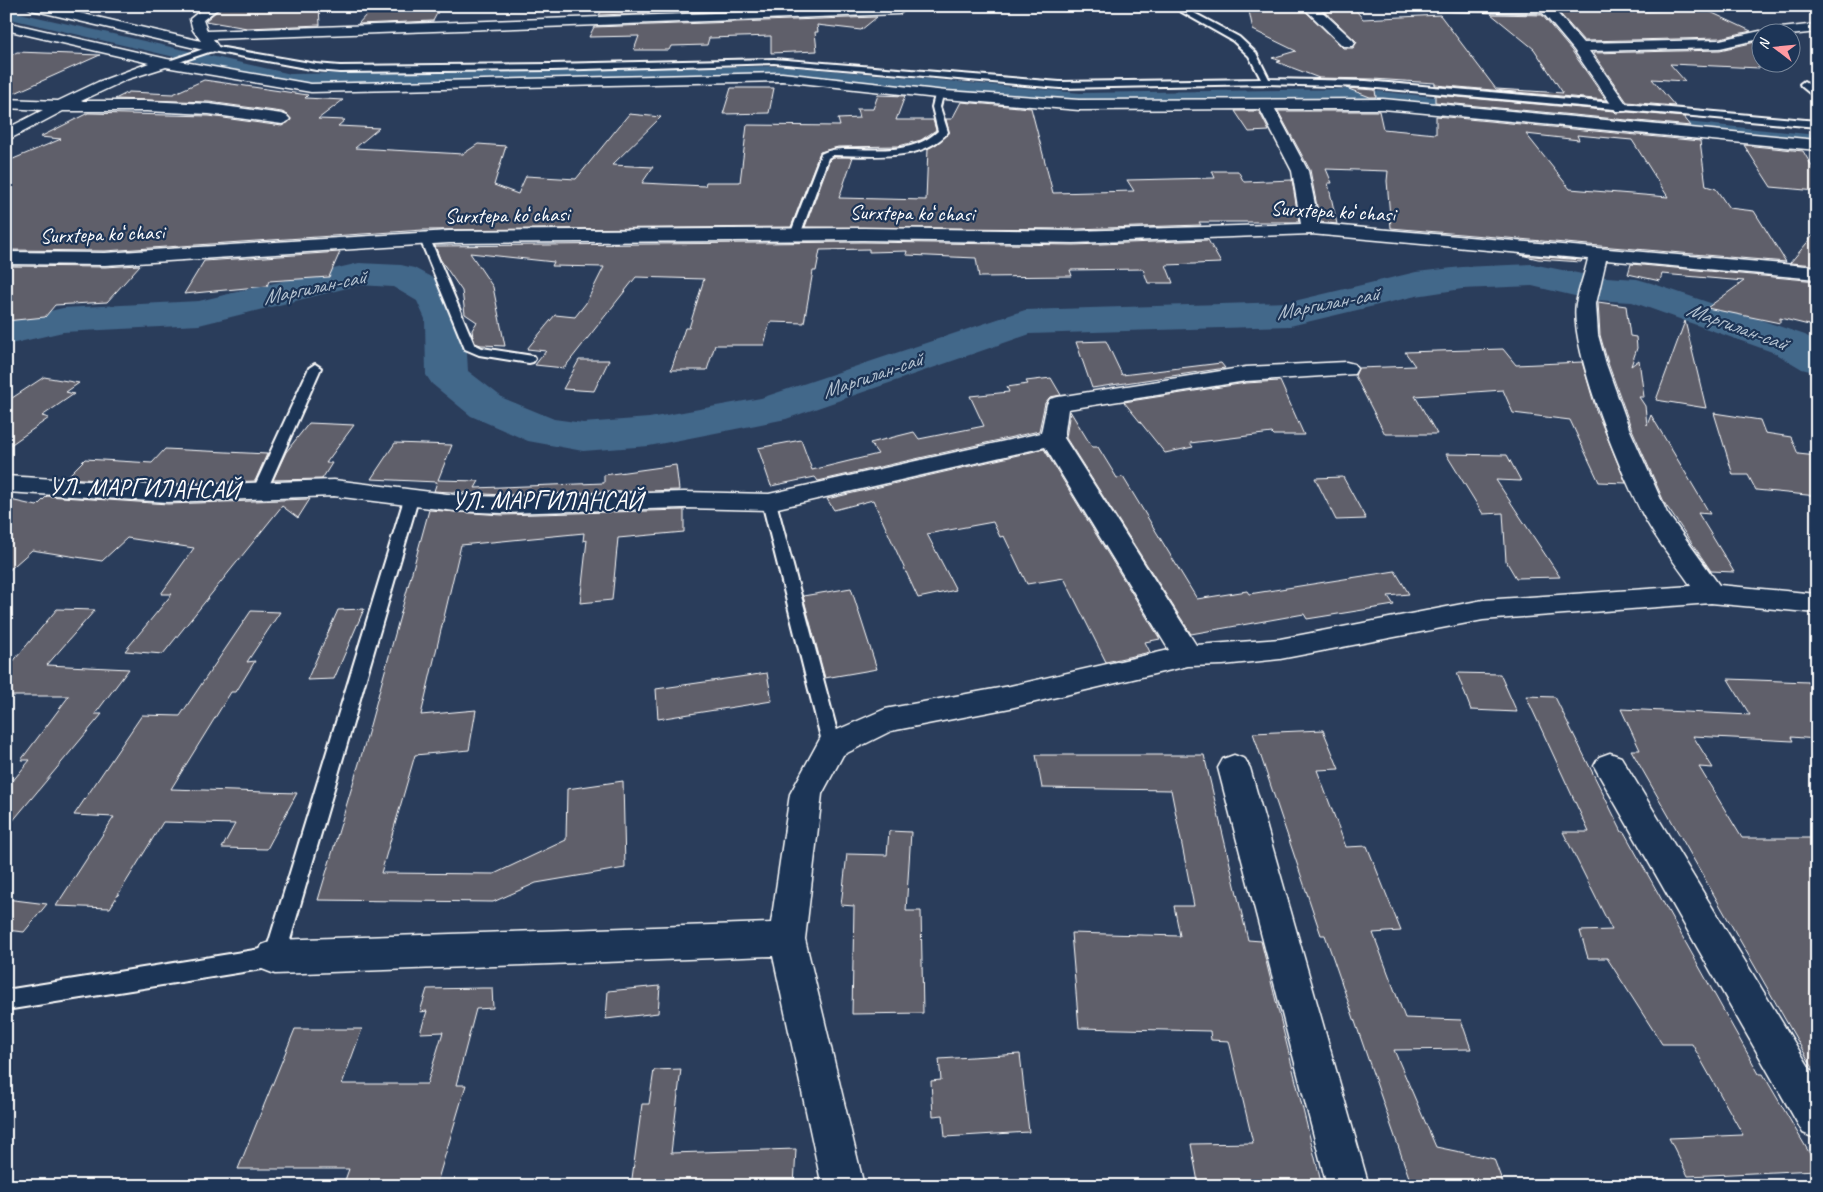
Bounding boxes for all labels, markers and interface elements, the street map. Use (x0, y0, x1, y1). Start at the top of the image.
north arrow (1750, 22, 1800, 72)
text: N (1755, 36, 1774, 51)
street label: Surxtepa koʻchasi (1270, 195, 1399, 227)
street label: Surxtepa koʻchasi (849, 199, 978, 227)
street label: Surxtepa koʻchasi (444, 201, 573, 229)
street label: Surxtepa koʻchasi (39, 219, 168, 249)
water label: Маргилан-сай (260, 263, 372, 311)
water label: Маргилан-сай (1273, 279, 1385, 326)
water label: Маргилан-сай (1684, 296, 1794, 358)
water label: Маргилан-сай (818, 344, 930, 404)
street label: УЛ. МАРГИЛАНСАЙ (48, 470, 244, 506)
street label: УЛ. МАРГИЛАНСАЙ (451, 485, 647, 517)

